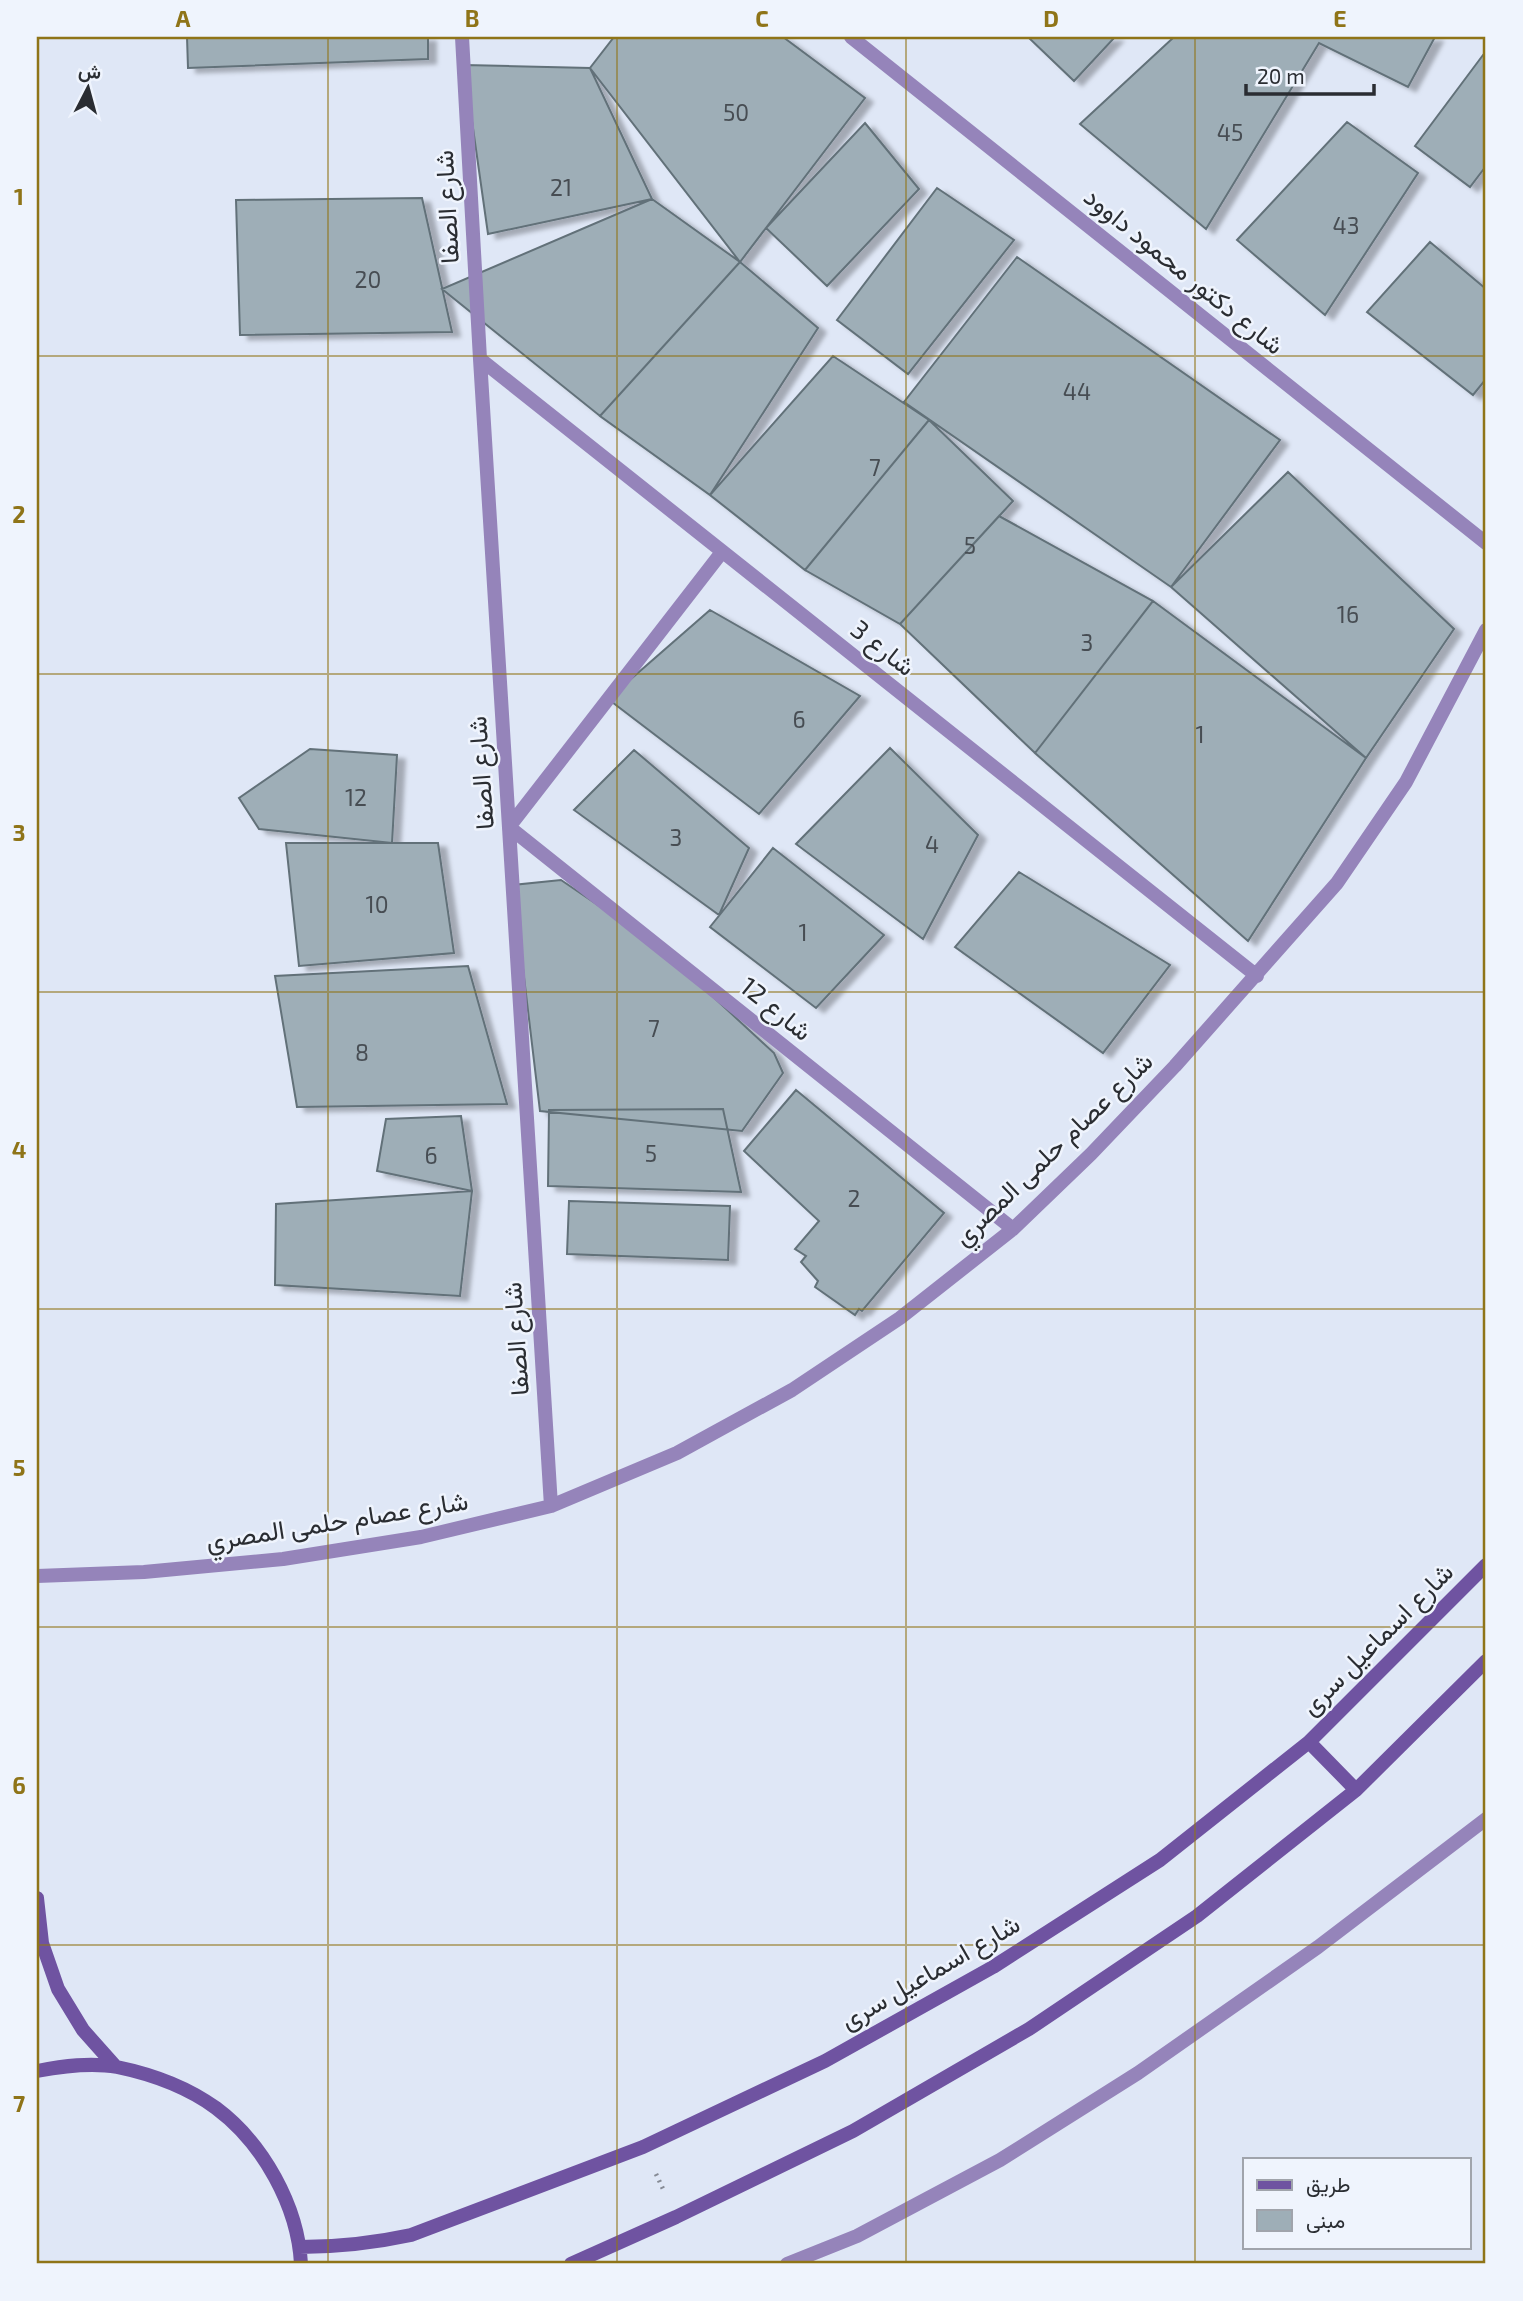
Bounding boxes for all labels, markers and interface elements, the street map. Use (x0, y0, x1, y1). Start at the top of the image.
text: A (175, 4, 191, 32)
text: B (465, 4, 479, 32)
text: C (755, 4, 769, 32)
text: D (1043, 4, 1059, 32)
text: E (1333, 4, 1347, 32)
north arrow (52, 52, 122, 122)
scale bar (1246, 52, 1374, 96)
text: ش (77, 58, 103, 84)
text: 20 m (1257, 63, 1305, 88)
house number: 50 (723, 98, 749, 126)
house number: 45 (1217, 118, 1243, 146)
street label: شارع الصفا (427, 149, 468, 265)
house number: 21 (550, 173, 572, 201)
street label: شارع دكتور محمود داوود (1076, 180, 1291, 363)
text: 1 (14, 182, 24, 210)
house number: 43 (1333, 211, 1359, 239)
house number: 20 (355, 265, 381, 293)
house number: 44 (1063, 377, 1091, 405)
house number: 7 (869, 453, 881, 481)
text: 2 (12, 500, 26, 528)
house number: 5 (964, 531, 976, 559)
house number: 16 (1337, 600, 1359, 628)
street label: شارع 3 (843, 612, 922, 685)
house number: 3 (1081, 628, 1093, 656)
house number: 6 (792, 705, 806, 733)
street label: شارع الصفا (460, 715, 503, 831)
house number: 1 (1195, 720, 1205, 748)
house number: 12 (345, 783, 367, 811)
text: 3 (12, 818, 26, 846)
house number: 3 (670, 823, 682, 851)
house number: 4 (925, 830, 939, 858)
house number: 10 (365, 890, 389, 918)
house number: 1 (798, 918, 808, 946)
street label: شارع 12 (732, 970, 819, 1049)
house number: 7 (648, 1014, 660, 1042)
house number: 8 (355, 1038, 369, 1066)
street label: شارع عصام حلمى المصري (946, 1045, 1163, 1256)
text: 4 (12, 1135, 26, 1163)
house number: 5 (645, 1139, 657, 1167)
house number: 6 (424, 1141, 438, 1169)
house number: 2 (848, 1184, 860, 1212)
street label: شارع الصفا (495, 1281, 538, 1397)
text: 5 (13, 1453, 25, 1481)
street label: شارع عصام حلمى المصري (204, 1483, 471, 1562)
street label: شارع اسماعيل سرى (1293, 1555, 1461, 1723)
text: 6 (12, 1771, 26, 1799)
street label: شارع اسماعيل سرى (834, 1907, 1027, 2038)
text: 7 (13, 2089, 25, 2117)
legend (1243, 2158, 1470, 2248)
text: طريق (1306, 2171, 1351, 2198)
text: مبنى (1306, 2207, 1345, 2233)

